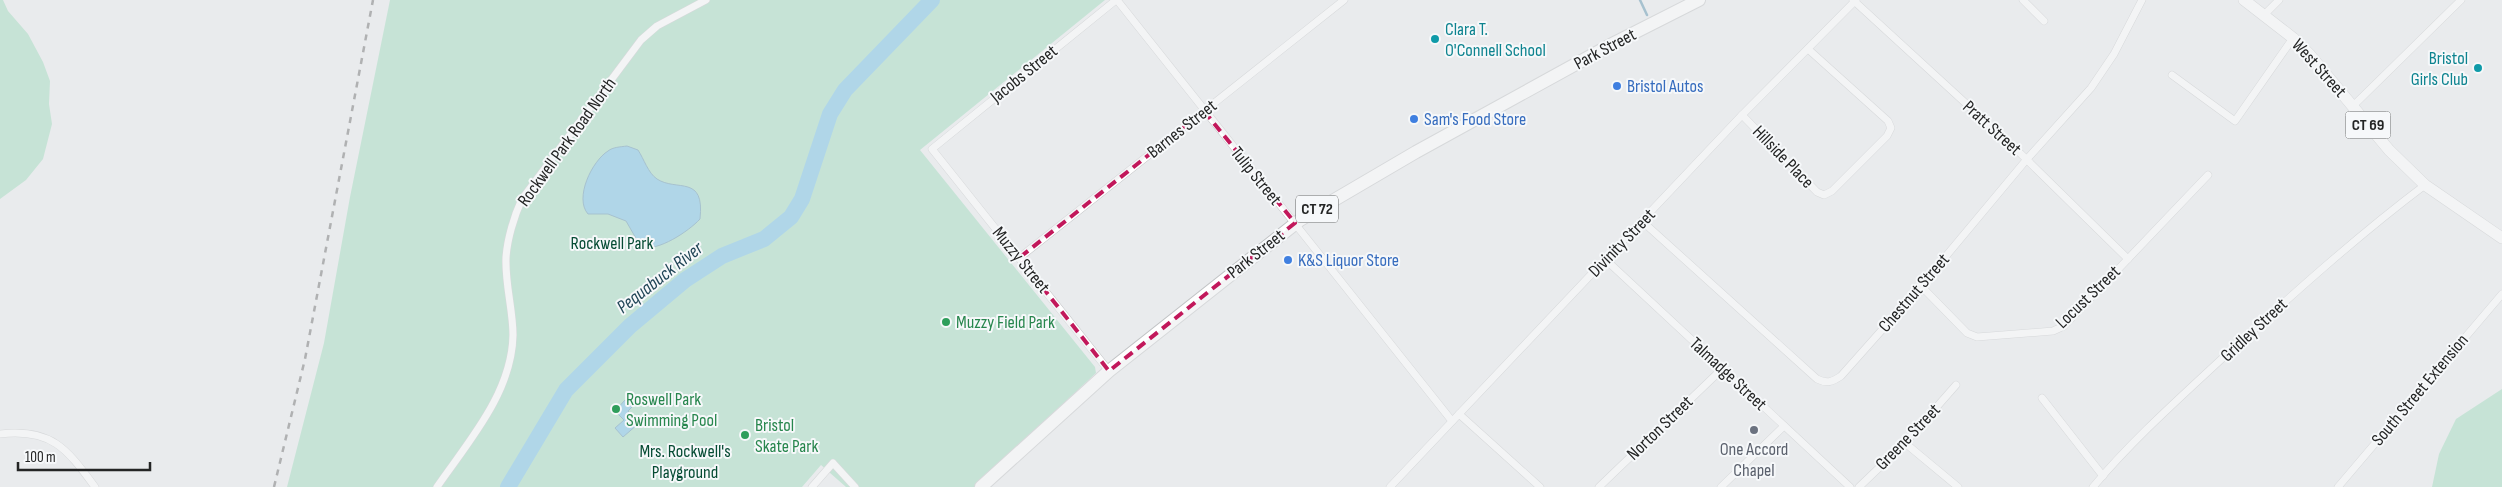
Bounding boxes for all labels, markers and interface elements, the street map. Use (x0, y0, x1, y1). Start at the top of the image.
place label: Clara T. O'Connell School (1445, 19, 1546, 61)
street label: Park Street (1570, 24, 1640, 74)
marker: Clara T. O'Connell School (1429, 33, 1441, 45)
street label: West Street (2287, 34, 2351, 102)
street label: Jacobs Street (986, 40, 1062, 108)
place label: Bristol Girls Club (2411, 48, 2468, 90)
marker: Bristol Girls Club (2472, 62, 2484, 74)
street label: Rockwell Park Road North (513, 74, 621, 210)
place label: Bristol Autos (1627, 76, 1704, 97)
marker: Bristol Autos (1611, 80, 1623, 92)
street label: Barnes Street (1143, 95, 1221, 163)
street label: Pratt Street (1959, 96, 2026, 160)
place label: Sam's Food Store (1424, 109, 1526, 130)
road number: CT 69 (2346, 112, 2390, 138)
marker: Sam's Food Store (1408, 113, 1420, 125)
street label: Hillside Place (1748, 121, 1818, 193)
street label: Tulip Street (1226, 143, 1286, 210)
road number: CT 72 (1296, 195, 1338, 222)
street label: Divinity Street (1584, 204, 1660, 282)
street label: Muzzy Street (988, 223, 1054, 298)
street label: Park Street (1223, 225, 1289, 283)
park label: Rockwell Park (571, 233, 654, 254)
water label: Pequabuck River (612, 237, 708, 319)
street label: Chestnut Street (1874, 249, 1954, 337)
place label: K&S Liquor Store (1298, 250, 1399, 271)
marker: K&S Liquor Store (1282, 254, 1294, 266)
street label: Locust Street (2051, 261, 2125, 333)
street label: Gridley Street (2216, 294, 2292, 366)
place label: Muzzy Field Park (956, 312, 1055, 333)
marker: Muzzy Field Park (940, 316, 952, 328)
street label: South Street Extension (2367, 330, 2473, 450)
street label: Talmadge Street (1685, 333, 1771, 415)
place label: Roswell Park Swimming Pool (626, 389, 717, 431)
street label: Norton Street (1623, 391, 1698, 465)
street label: Greene Street (1871, 399, 1945, 475)
marker: Roswell Park Swimming Pool (610, 403, 622, 415)
place label: Bristol Skate Park (755, 415, 818, 457)
marker: One Accord Chapel (1748, 424, 1760, 436)
marker: Bristol Skate Park (739, 429, 751, 441)
place label: One Accord Chapel (1720, 439, 1788, 481)
scale bar (18, 440, 150, 472)
park label: Mrs. Rockwell's Playground (639, 441, 731, 483)
text: 100 m (25, 448, 56, 467)

